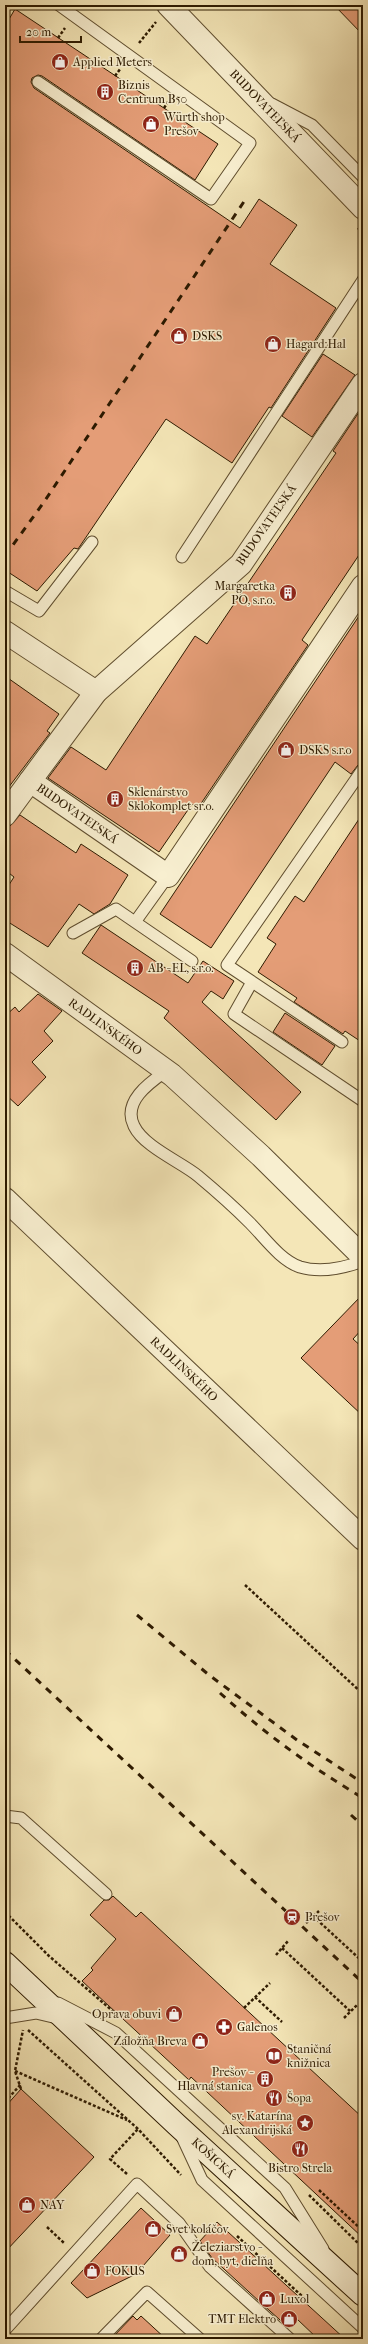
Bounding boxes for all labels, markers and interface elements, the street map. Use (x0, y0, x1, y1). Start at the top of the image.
scale bar (20, 18, 81, 44)
text: 20 m (26, 25, 51, 39)
shop icon: Applied Meters (50, 52, 70, 72)
place label: Applied Meters (72, 55, 153, 69)
street label: BUDOVATEĽSKÁ (227, 67, 304, 145)
place label: Biznis Centrum B50 (118, 78, 187, 106)
building icon: Biznis Centrum B50 (95, 82, 115, 102)
place label: Würth shop Prešov (163, 110, 225, 138)
shop icon: Würth shop Prešov (141, 114, 161, 134)
shop icon: DSKS (169, 326, 189, 346)
place label: DSKS (192, 329, 222, 343)
shop icon: Hagard:Hal (263, 334, 283, 354)
place label: Hagard:Hal (286, 337, 346, 351)
street label: BUDOVATEĽSKÁ (232, 481, 299, 568)
place label: Margaretka PO, s.r.o. (215, 579, 275, 607)
building icon: Margaretka PO, s.r.o. (278, 583, 298, 603)
shop icon: DSKS s.r.o (276, 740, 296, 760)
place label: DSKS s.r.o (299, 743, 352, 757)
street label: BUDOVATEĽSKÁ (34, 781, 121, 846)
place label: Sklenárstvo Sklokomplet sr.o. (128, 785, 214, 813)
building icon: Sklenárstvo Sklokomplet sr.o. (105, 789, 125, 809)
building icon: AB - EL, s.r.o. (125, 958, 145, 978)
place label: AB - EL, s.r.o. (147, 961, 214, 975)
street label: RADLINSKÉHO (66, 995, 145, 1058)
street label: RADLINSKÉHO (148, 1334, 221, 1404)
station icon: Prešov (282, 1907, 302, 1927)
place label: Prešov (305, 1910, 340, 1924)
shop icon: Oprava obuvi (164, 2004, 184, 2024)
place label: Oprava obuvi (92, 2007, 161, 2021)
pharmacy icon: Galenos (214, 2017, 234, 2037)
place label: Galenos (237, 2020, 278, 2034)
shop icon: Záložňa Breva (190, 2031, 210, 2051)
place label: Záložňa Breva (114, 2034, 187, 2048)
place label: Staničná knižnica (287, 2042, 332, 2070)
library icon: Staničná knižnica (264, 2046, 284, 2066)
place label: Prešov - Hlavná stanica (177, 2065, 254, 2093)
building icon: Prešov - Hlavná stanica (255, 2069, 275, 2089)
restaurant icon: Šopa (264, 2088, 284, 2108)
place label: Šopa (287, 2090, 312, 2105)
place label: sv. Katarína Alexandrijská (221, 2109, 292, 2137)
place icon: sv. Katarína Alexandrijská (295, 2113, 315, 2133)
street label: KOŠICKÁ (189, 2135, 238, 2181)
restaurant icon: Bistro Strela (290, 2139, 310, 2159)
place label: Bistro Strela (268, 2161, 332, 2175)
shop icon: NAY (17, 2195, 37, 2215)
place label: NAY (40, 2198, 65, 2212)
shop icon: Svet koláčov (143, 2219, 163, 2239)
place label: Svet koláčov (166, 2222, 230, 2236)
place label: Železiarstvo - dom, byt, dielňa (192, 2239, 273, 2268)
shop icon: Železiarstvo - dom, byt, dielňa (169, 2244, 189, 2264)
shop icon: FOKUS (82, 2261, 102, 2281)
place label: FOKUS (105, 2264, 145, 2278)
shop icon: Luxol (257, 2289, 277, 2309)
place label: Luxol (280, 2292, 310, 2306)
shop icon: TMT Elektro (279, 2309, 299, 2329)
place label: TMT Elektro (208, 2312, 276, 2326)

